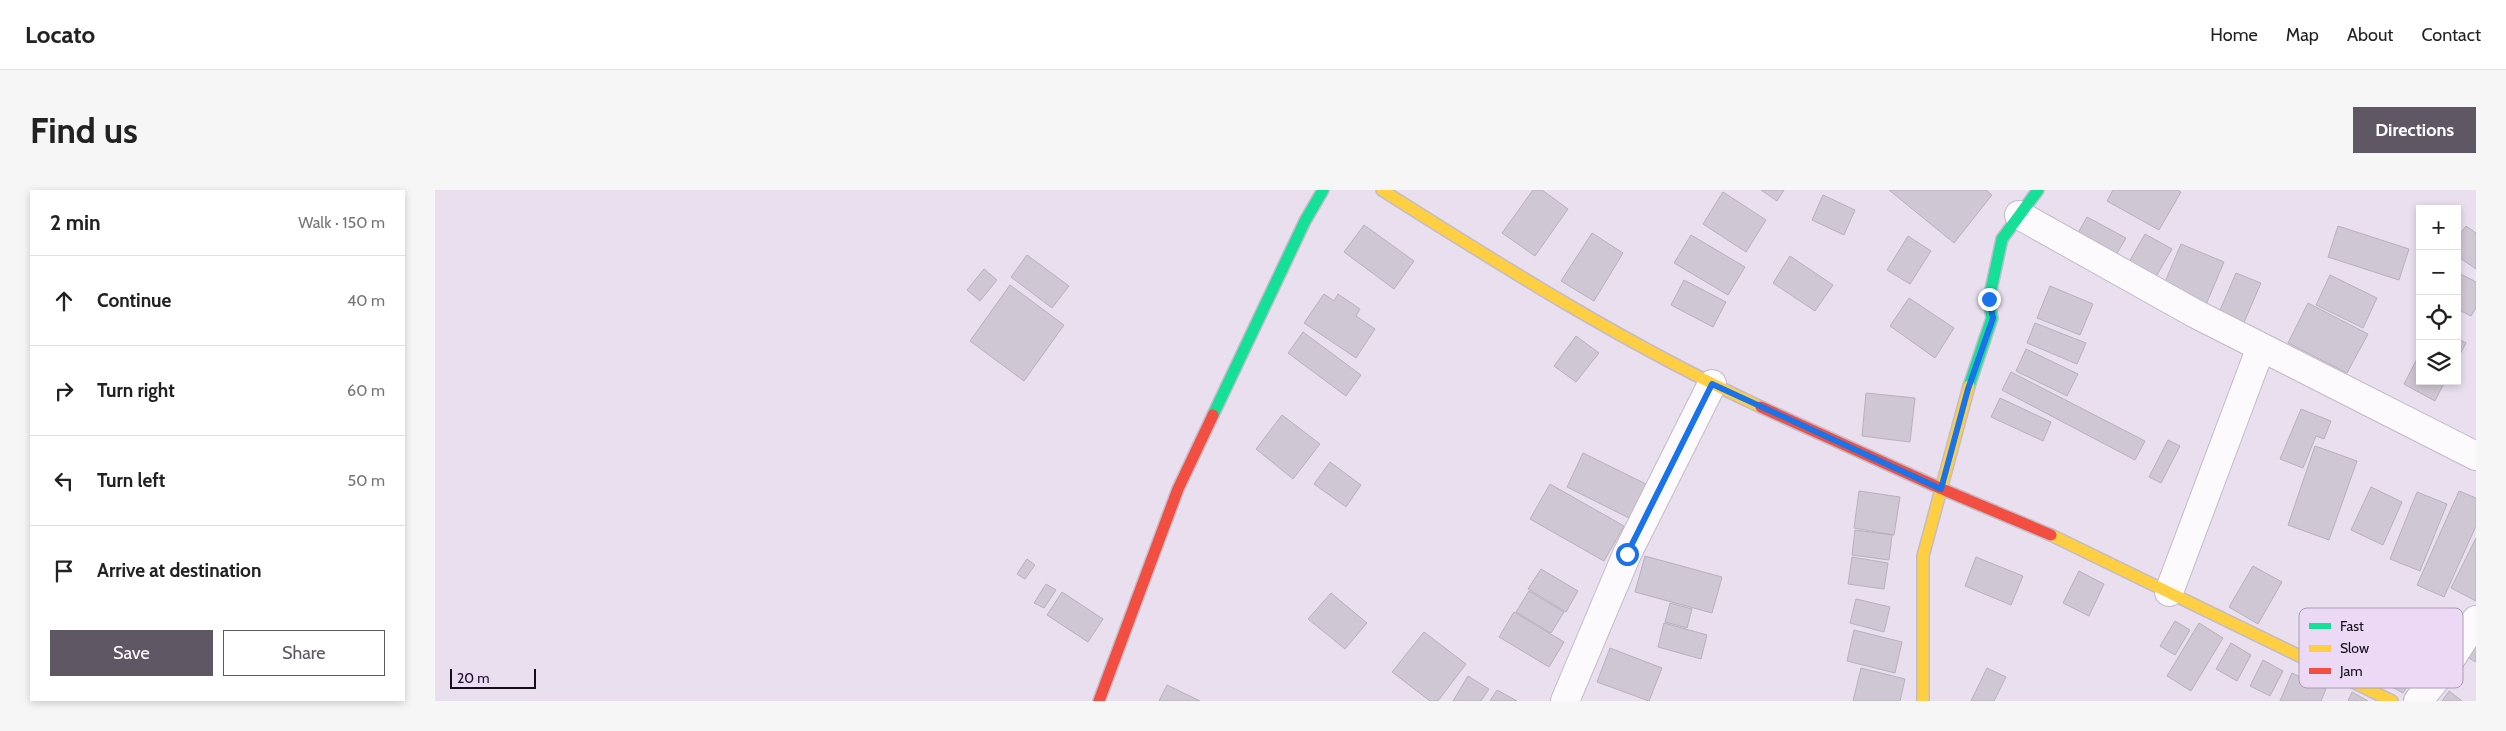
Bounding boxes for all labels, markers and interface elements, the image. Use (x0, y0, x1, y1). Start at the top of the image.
text: Locato (25, 20, 95, 49)
text: Home (2210, 24, 2258, 46)
text: Map (2286, 24, 2319, 46)
text: About (2347, 24, 2393, 46)
text: Contact (2421, 24, 2481, 46)
button: Directions (2353, 107, 2476, 153)
text: Find us (30, 109, 138, 152)
map controls (2416, 205, 2461, 385)
button: + (2416, 205, 2461, 250)
text: 2 min (50, 210, 101, 235)
text: Walk · 150 m (298, 213, 385, 232)
button: − (2416, 250, 2461, 295)
icon: ahead (50, 287, 78, 315)
route end (1978, 288, 2001, 311)
text: Continue (97, 289, 171, 312)
text: 40 m (347, 291, 385, 310)
button: locate (2416, 295, 2461, 340)
button: layers (2416, 340, 2461, 385)
icon: right (50, 377, 78, 405)
text: Turn right (97, 379, 175, 402)
text: 60 m (347, 381, 385, 400)
icon: left (50, 467, 78, 495)
text: Turn left (97, 469, 165, 492)
text: 50 m (348, 471, 385, 490)
route start (1616, 543, 1639, 566)
icon: arrive (50, 557, 78, 585)
text: Arrive at destination (97, 559, 261, 582)
legend (2299, 608, 2463, 688)
text: Fast (2340, 617, 2364, 635)
button: Save (50, 630, 213, 676)
button: Share (223, 630, 385, 676)
text: Slow (2340, 639, 2369, 657)
text: Jam (2339, 662, 2362, 680)
scale bar (450, 666, 536, 689)
text: 20 m (457, 669, 490, 687)

